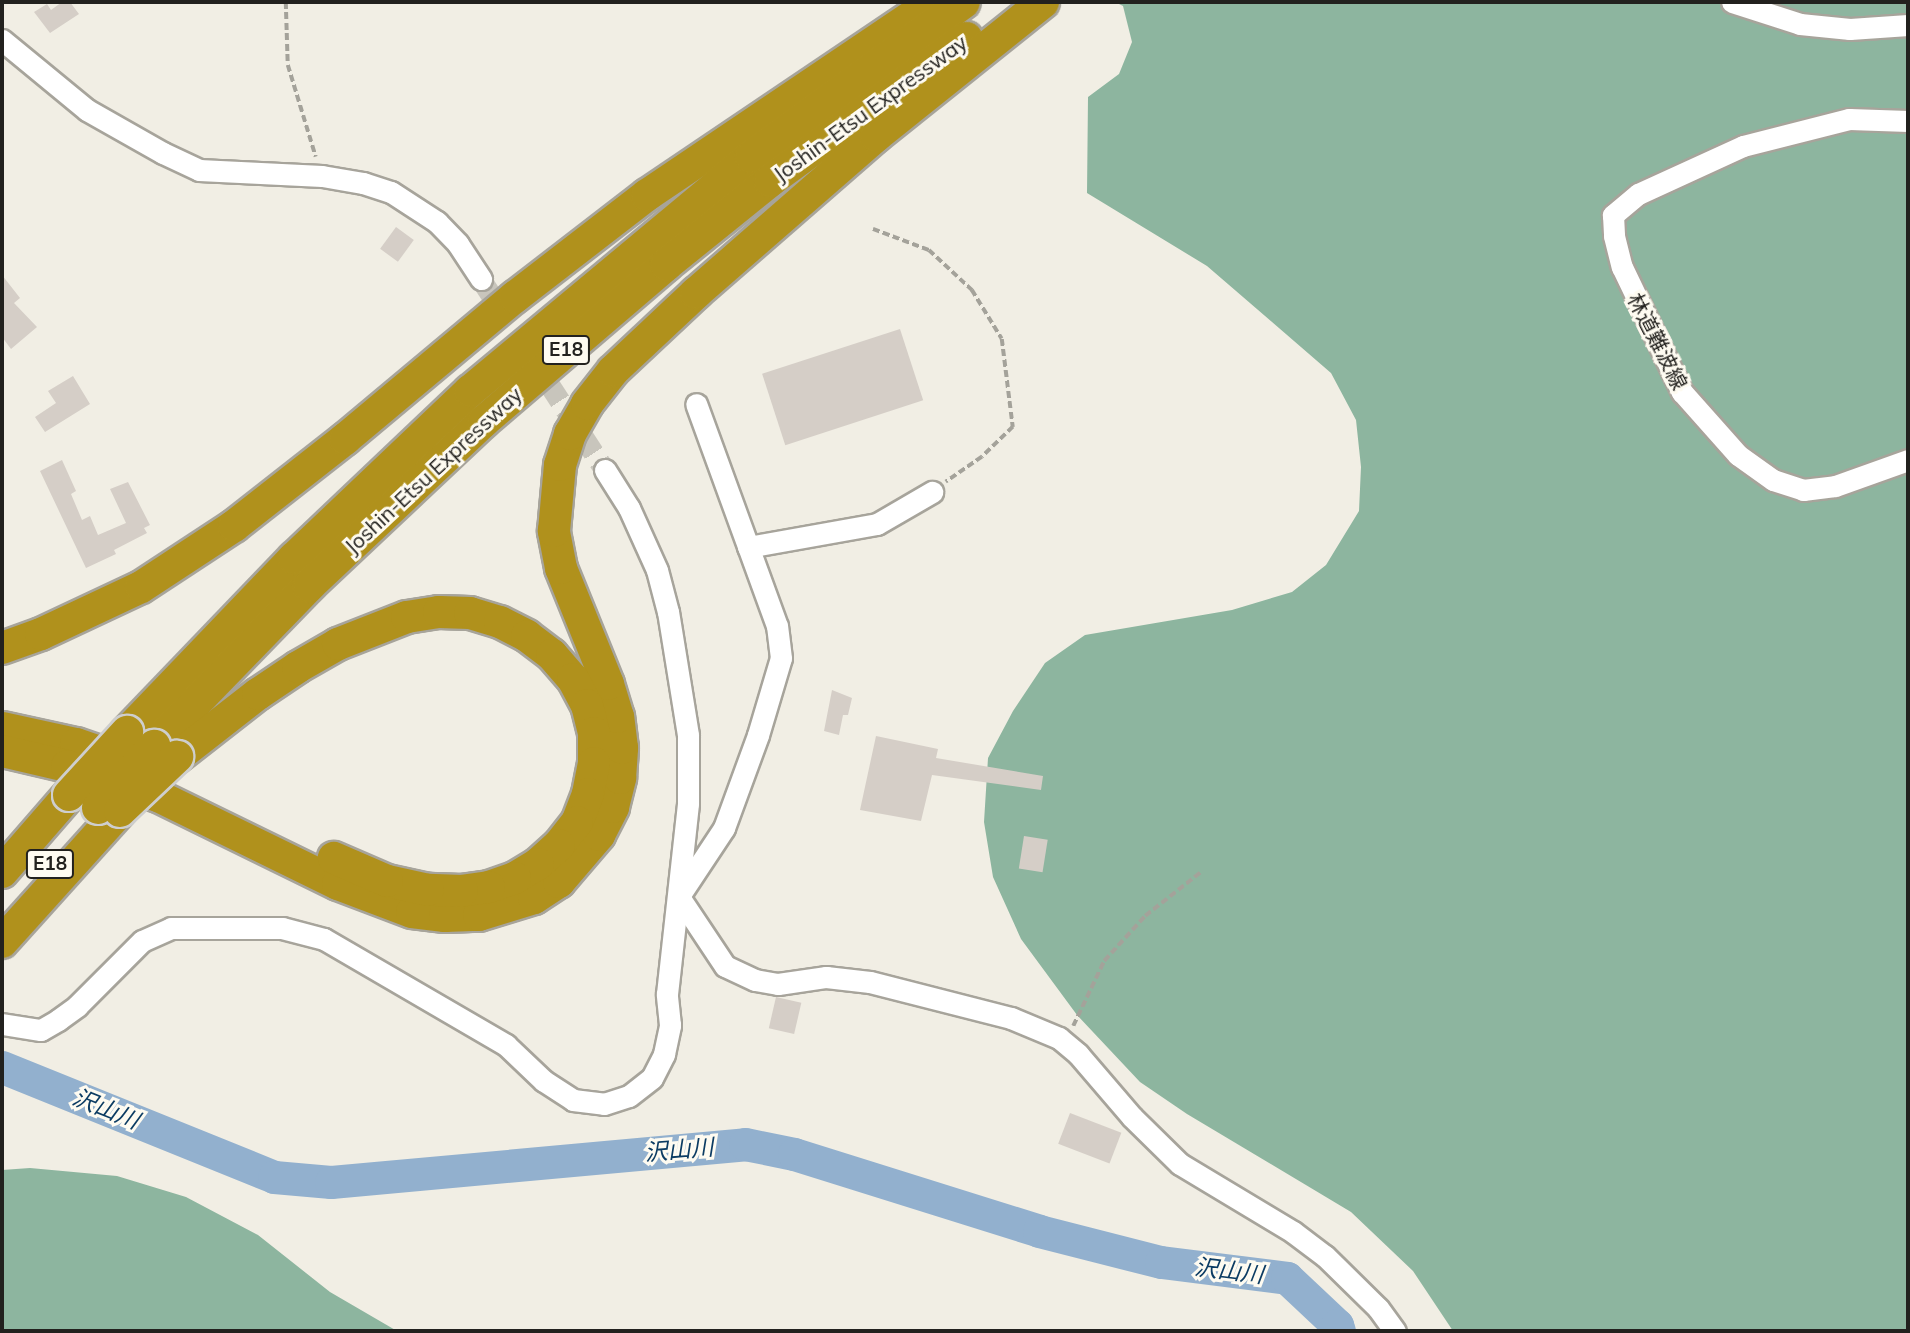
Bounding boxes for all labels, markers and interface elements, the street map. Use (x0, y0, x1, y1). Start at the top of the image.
street label: Joshin-Etsu Expressway (768, 29, 972, 187)
street label: 林道難波線 (1623, 289, 1693, 393)
road number: E18 (542, 334, 590, 366)
street label: Joshin-Etsu Expressway (339, 381, 527, 559)
road number: E18 (26, 848, 74, 880)
water label: 沢山川 (69, 1083, 143, 1135)
water label: 沢山川 (643, 1133, 715, 1167)
water label: 沢山川 (1193, 1253, 1265, 1289)

